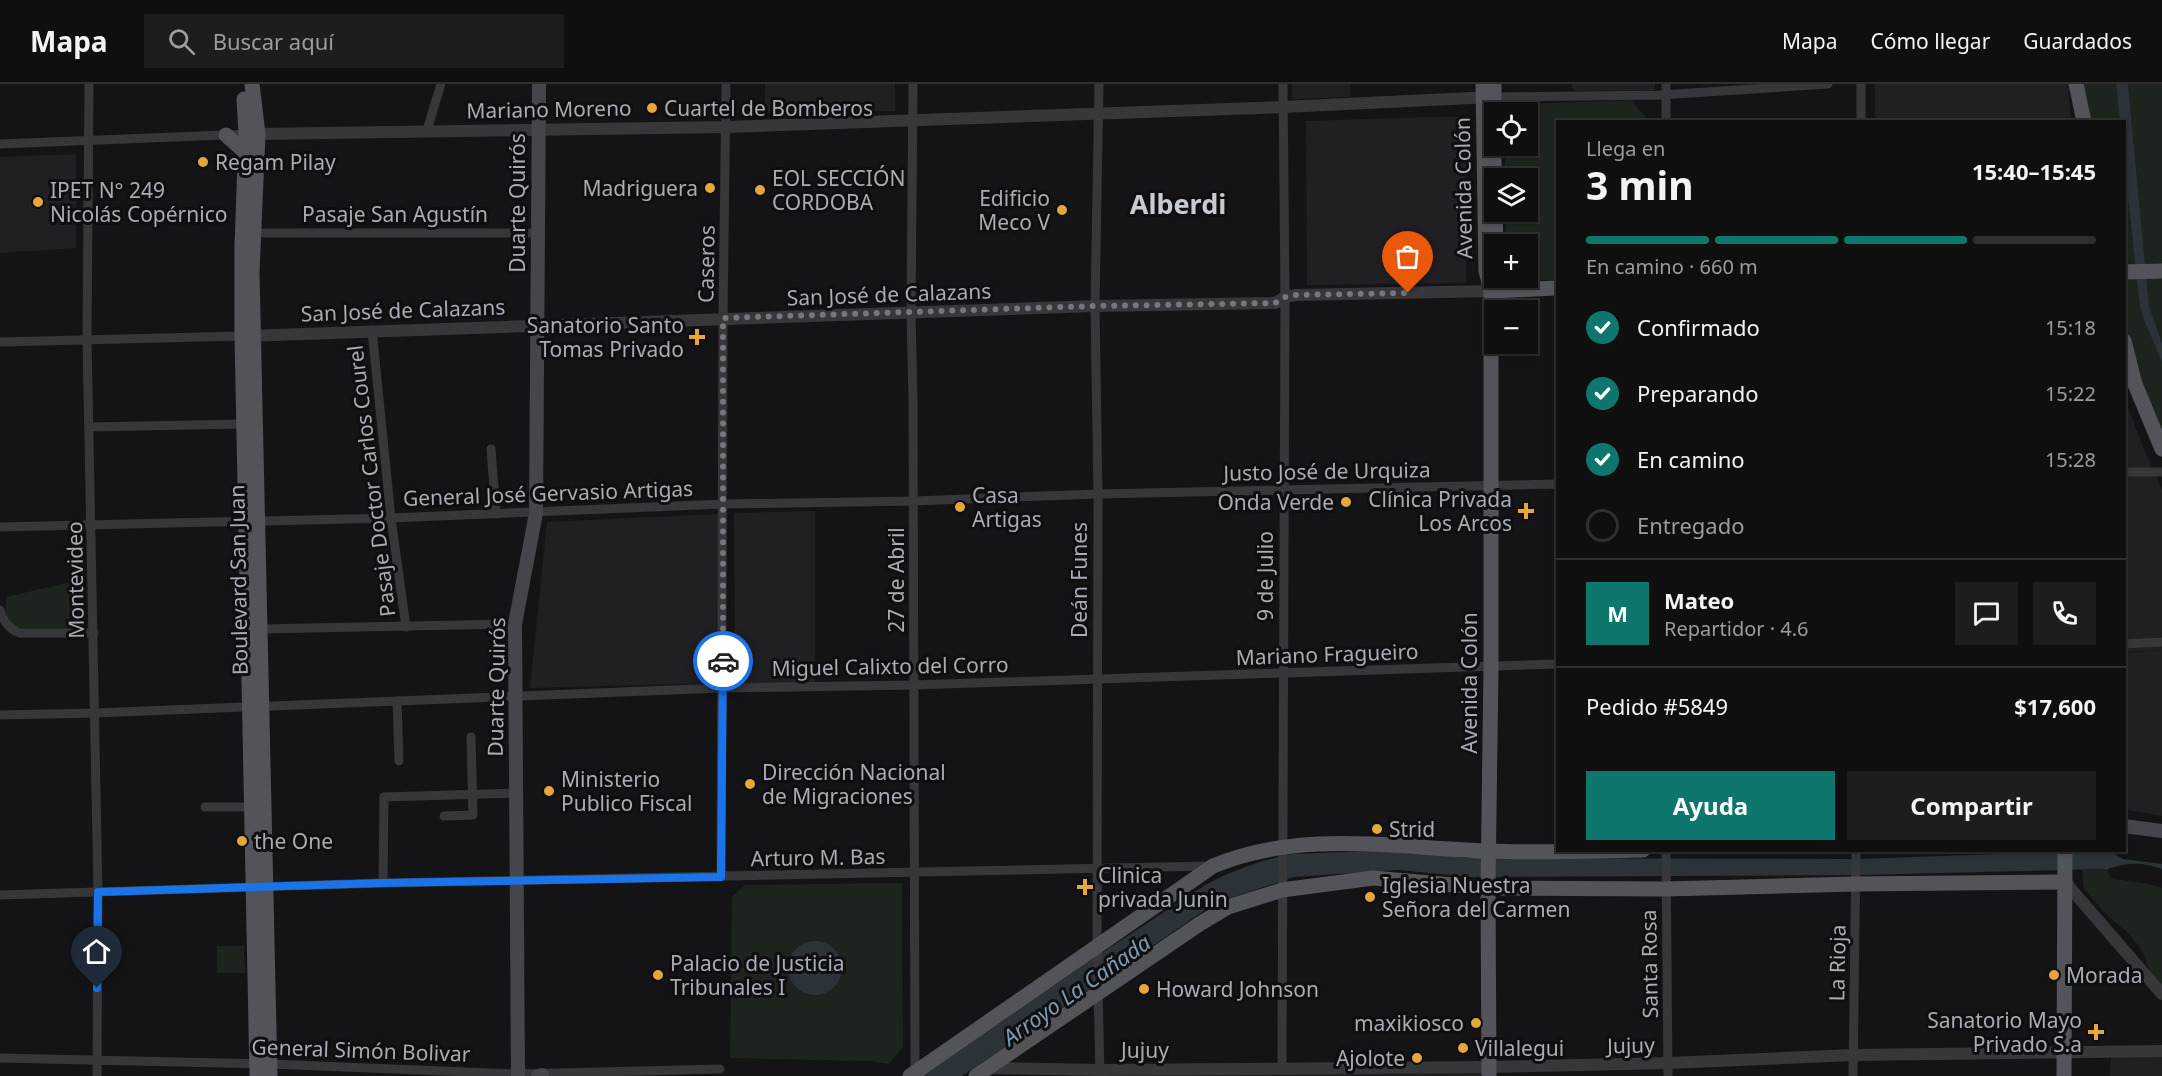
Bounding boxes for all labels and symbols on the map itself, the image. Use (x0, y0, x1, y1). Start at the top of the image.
street label: Mariano Moreno (466, 94, 632, 124)
place label: Cuartel de Bomberos (664, 94, 873, 122)
marker: Cuartel de Bomberos (645, 101, 659, 115)
street label: Avenida Colón (1448, 117, 1478, 259)
street label: Duarte Quirós (503, 133, 531, 273)
place label: Regam Pilay (215, 148, 336, 176)
marker: Regam Pilay (196, 155, 210, 169)
place label: EOL SECCIÓN CORDOBA (772, 164, 905, 216)
place label: Madriguera (582, 174, 698, 202)
place label: IPET N° 249 Nicolás Copérnico (50, 176, 227, 228)
marker: Madriguera (703, 181, 717, 195)
marker: EOL SECCIÓN CORDOBA (753, 183, 767, 197)
place label: Edificio Meco V (978, 184, 1050, 236)
district label: Alberdi (1130, 185, 1226, 222)
marker: IPET N° 249 Nicolás Copérnico (31, 195, 45, 209)
street label: Pasaje San Agustín (302, 200, 488, 228)
marker: Edificio Meco V (1055, 203, 1069, 217)
street label: Caseros (691, 225, 721, 303)
pin (1382, 231, 1433, 293)
street label: San José de Calazans (786, 276, 992, 312)
street label: San José de Calazans (300, 292, 506, 328)
place label: Sanatorio Santo Tomas Privado (527, 311, 684, 363)
marker: Sanatorio Santo Tomas Privado (688, 328, 706, 346)
street label: Pasaje Doctor Carlos Courel (340, 344, 402, 618)
street label: Justo José de Urquiza (1221, 455, 1431, 487)
street label: General José Gervasio Artigas (402, 474, 694, 512)
place label: Casa Artigas (972, 481, 1042, 533)
street label: Boulevard San Juan (222, 485, 254, 675)
place label: Clínica Privada Los Arcos (1368, 485, 1512, 537)
place label: Onda Verde (1217, 488, 1334, 516)
marker: Onda Verde (1339, 495, 1353, 509)
marker: Casa Artigas (953, 500, 967, 514)
marker: Clínica Privada Los Arcos (1517, 502, 1535, 520)
street label: Montevideo (60, 521, 90, 639)
street label: Deán Funes (1065, 522, 1093, 638)
street label: 27 de Abril (882, 527, 910, 633)
street label: 9 de Julio (1251, 531, 1279, 621)
street label: Avenida Colón (1455, 612, 1483, 754)
street label: Duarte Quirós (481, 617, 511, 757)
courier (693, 631, 753, 691)
street label: Mariano Fragueiro (1235, 637, 1419, 671)
street label: Miguel Calixto del Corro (771, 650, 1009, 682)
place label: Dirección Nacional de Migraciones (762, 758, 946, 810)
place label: Ministerio Publico Fiscal (561, 765, 692, 817)
marker: Dirección Nacional de Migraciones (743, 777, 757, 791)
marker: Ministerio Publico Fiscal (542, 784, 556, 798)
place label: Strid (1389, 815, 1435, 843)
marker: Strid (1370, 822, 1384, 836)
place label: the One (254, 827, 333, 855)
marker: the One (235, 834, 249, 848)
street label: Arturo M. Bas (750, 842, 886, 872)
place label: Clinica privada Junin (1098, 861, 1228, 913)
place label: Iglesia Nuestra Señora del Carmen (1382, 871, 1570, 923)
marker: Clinica privada Junin (1076, 878, 1094, 896)
marker: Iglesia Nuestra Señora del Carmen (1363, 890, 1377, 904)
street label: Santa Rosa (1634, 909, 1664, 1019)
street label: La Rioja (1822, 924, 1852, 1002)
pin (71, 926, 122, 988)
water label: Arroyo La Cañada (994, 926, 1156, 1052)
place label: Palacio de Justicia Tribunales I (670, 949, 845, 1001)
place label: Morada (2066, 961, 2142, 989)
marker: Palacio de Justicia Tribunales I (651, 968, 665, 982)
marker: Morada (2047, 968, 2061, 982)
place label: Howard Johnson (1156, 975, 1319, 1003)
marker: Howard Johnson (1137, 982, 1151, 996)
place label: Sanatorio Mayo Privado S.a (1927, 1006, 2082, 1058)
place label: maxikiosco (1354, 1009, 1464, 1037)
marker: maxikiosco (1469, 1016, 1483, 1030)
marker: Sanatorio Mayo Privado S.a (2087, 1023, 2105, 1041)
street label: Jujuy (1605, 1031, 1655, 1059)
street label: General Simón Bolivar (251, 1032, 471, 1068)
place label: Villalegui (1475, 1034, 1564, 1062)
street label: Jujuy (1119, 1036, 1169, 1064)
marker: Villalegui (1456, 1041, 1470, 1055)
place label: Ajolote (1336, 1044, 1405, 1072)
marker: Ajolote (1410, 1051, 1424, 1065)

